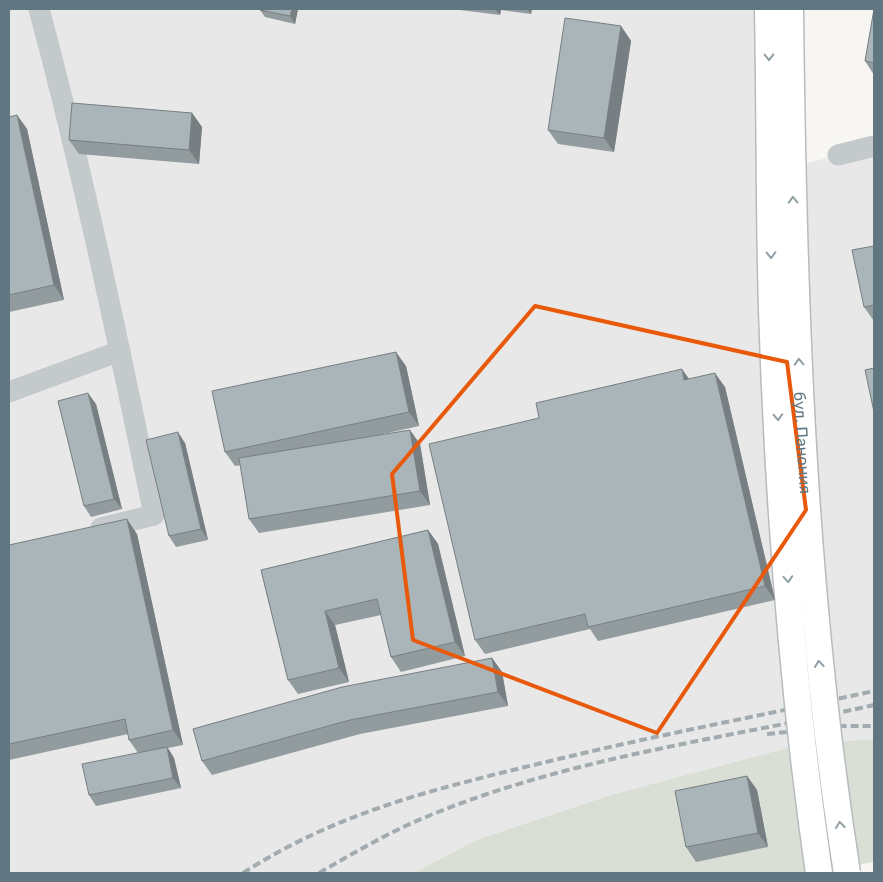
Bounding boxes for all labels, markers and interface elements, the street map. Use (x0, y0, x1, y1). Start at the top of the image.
one-way arrow (764, 54, 774, 62)
one-way arrow (787, 195, 798, 203)
one-way arrow (766, 251, 777, 259)
one-way arrow (794, 358, 804, 366)
street label: бул. Панония (790, 391, 815, 494)
one-way arrow (772, 414, 783, 422)
one-way arrow (782, 576, 793, 584)
one-way arrow (814, 659, 825, 667)
one-way arrow (835, 821, 846, 829)

